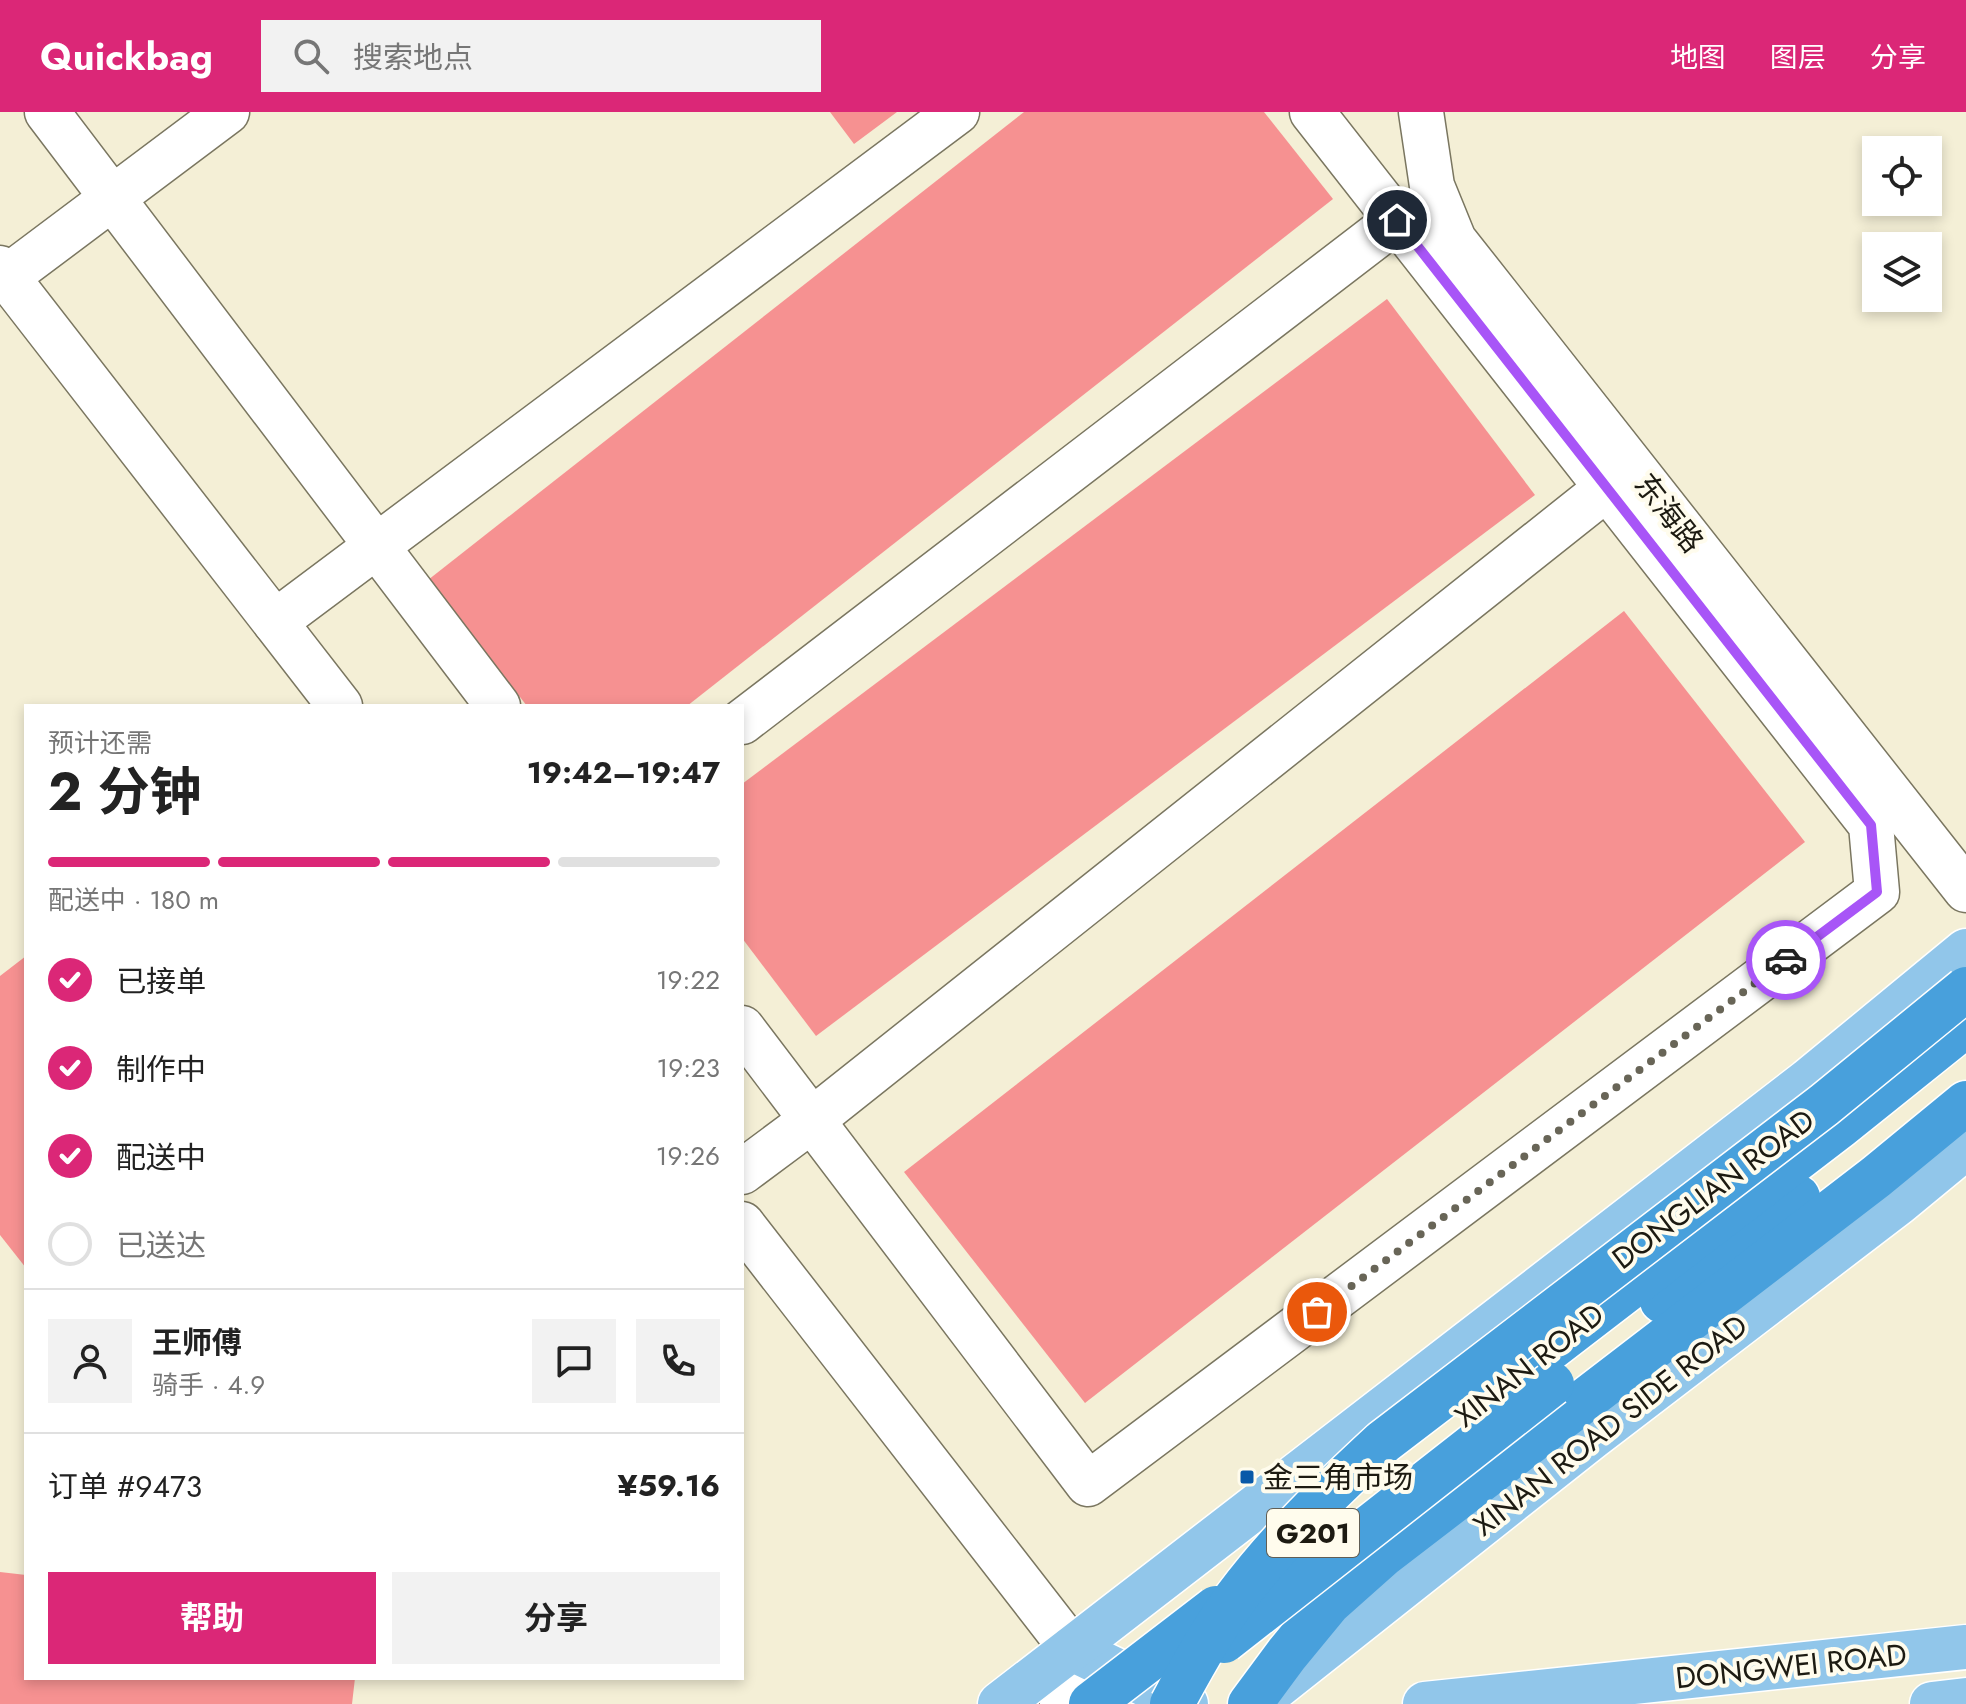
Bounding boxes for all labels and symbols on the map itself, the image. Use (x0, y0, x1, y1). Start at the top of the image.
pin (1363, 186, 1431, 254)
street label: 东海路 (1624, 464, 1714, 562)
courier (1746, 920, 1826, 1000)
street label: DONGLIAN ROAD (1603, 1099, 1823, 1279)
pin (1283, 1278, 1351, 1346)
street label: XINAN ROAD (1445, 1293, 1613, 1437)
street label: XINAN ROAD SIDE ROAD (1464, 1304, 1756, 1546)
place label: 金三角市场 (1263, 1456, 1413, 1499)
marker: 金三角市场 (1238, 1468, 1256, 1486)
road number: G201 (1267, 1509, 1359, 1557)
street label: DONGWEI ROAD (1673, 1632, 1909, 1700)

